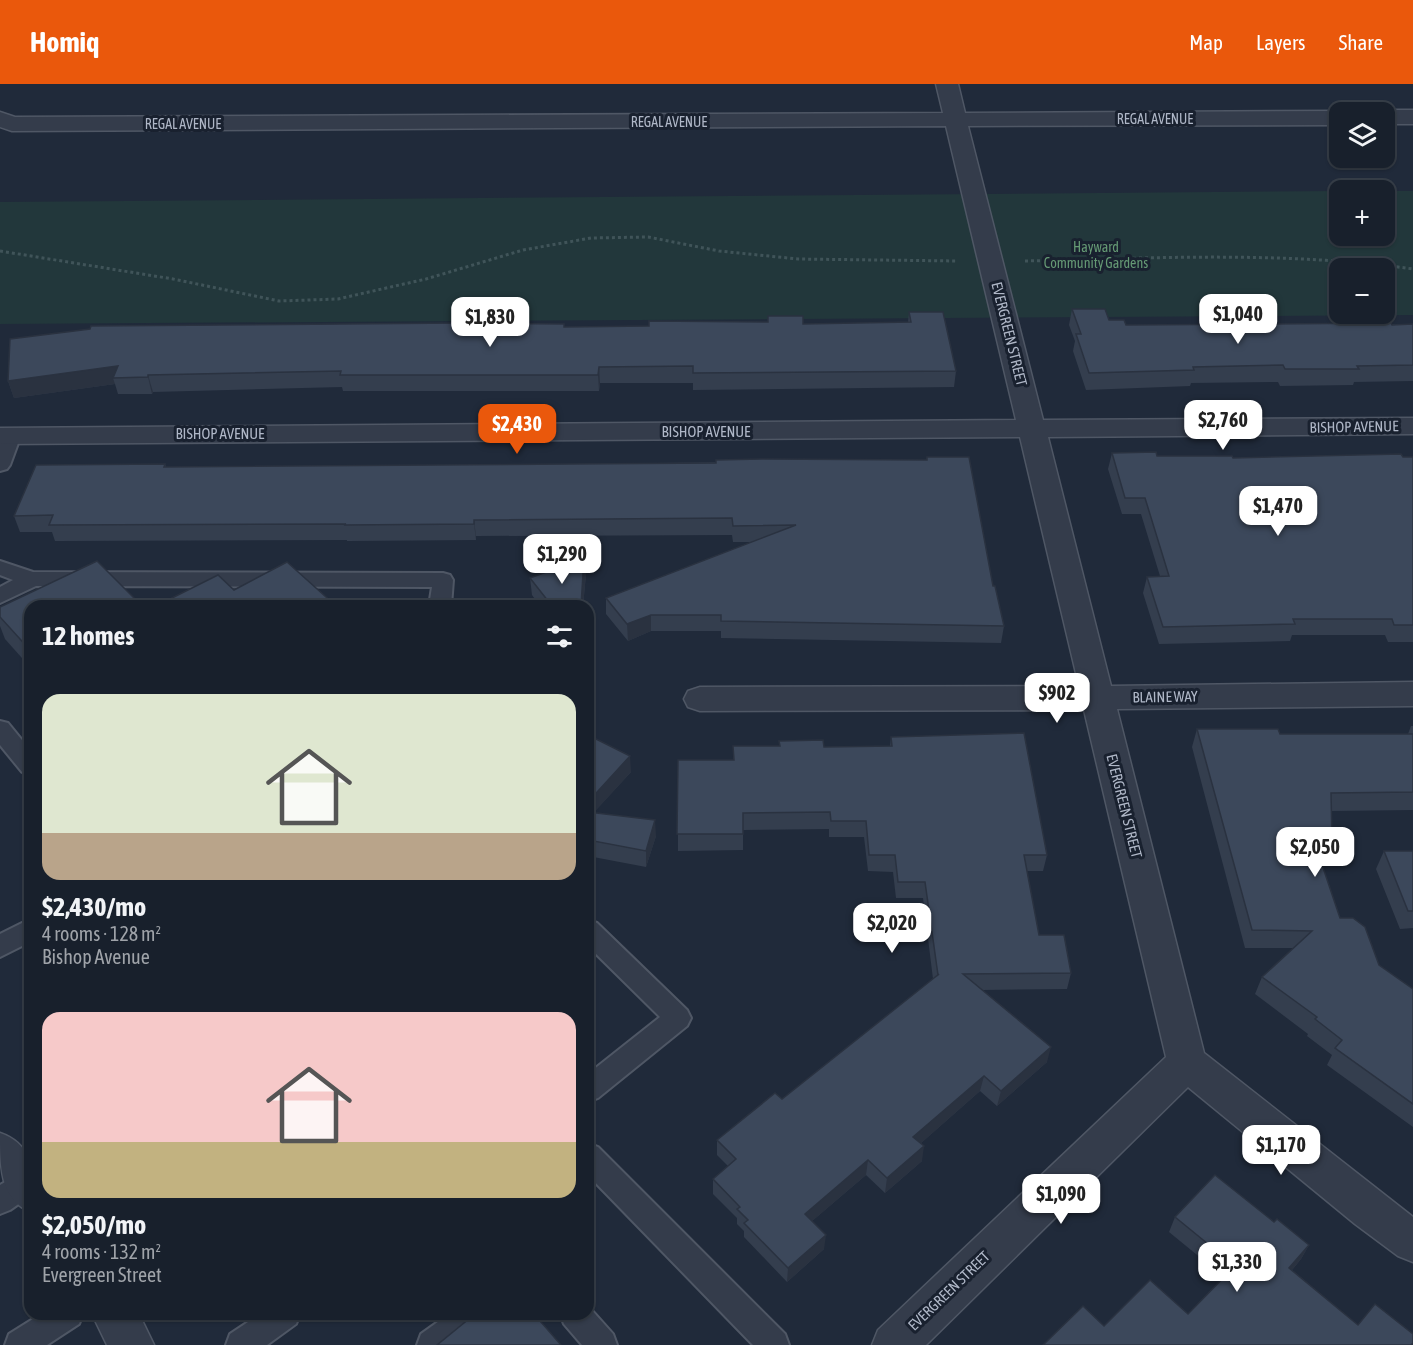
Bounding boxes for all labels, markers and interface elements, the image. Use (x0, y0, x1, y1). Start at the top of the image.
text: Homiq (30, 26, 99, 58)
text: Map (1189, 30, 1223, 54)
text: Layers (1256, 30, 1306, 54)
text: Share (1339, 30, 1383, 54)
map controls (1329, 102, 1395, 324)
button: layers (1329, 102, 1395, 168)
street label: REGAL AVENUE (1117, 111, 1193, 127)
street label: REGAL AVENUE (631, 114, 707, 130)
street label: REGAL AVENUE (145, 116, 221, 132)
button: + (1329, 180, 1395, 246)
park label: Hayward Community Gardens (1044, 239, 1148, 271)
button: − (1329, 258, 1395, 324)
street label: EVERGREEN STREET (988, 280, 1031, 388)
pin: $1,040 (1189, 294, 1287, 345)
pin: $1,830 (441, 297, 539, 348)
text: $1,040 (1213, 302, 1263, 325)
text: $1,830 (465, 305, 515, 328)
pin: $2,760 (1174, 400, 1272, 451)
pin: $2,430 (468, 404, 566, 455)
text: $2,760 (1198, 408, 1248, 431)
text: $2,430 (492, 412, 542, 435)
street label: BISHOP AVENUE (1309, 417, 1399, 436)
street label: BISHOP AVENUE (662, 423, 751, 440)
street label: BISHOP AVENUE (176, 425, 265, 442)
pin: $1,470 (1229, 486, 1327, 537)
text: $1,470 (1253, 494, 1303, 517)
pin: $1,290 (513, 534, 611, 585)
text: $1,290 (537, 542, 587, 565)
icon: filters (543, 620, 576, 653)
text: 12 homes (42, 621, 135, 651)
pin: $902 (1021, 673, 1093, 724)
text: $902 (1039, 681, 1075, 704)
street label: BLAINE WAY (1132, 687, 1198, 706)
icon: home (255, 733, 363, 841)
street label: EVERGREEN STREET (1103, 752, 1146, 860)
pin: $2,050 (1266, 827, 1364, 878)
text: $2,050 (1290, 835, 1340, 858)
text: $2,430/mo (42, 892, 146, 922)
pin: $2,020 (843, 903, 941, 954)
text: $2,020 (867, 911, 917, 934)
text: 4 rooms · 128 m² (42, 922, 161, 945)
text: Bishop Avenue (42, 945, 150, 968)
icon: home (255, 1051, 363, 1159)
pin: $1,170 (1232, 1125, 1330, 1176)
text: $1,170 (1256, 1133, 1306, 1156)
pin: $1,090 (1012, 1174, 1110, 1225)
text: $1,090 (1036, 1182, 1086, 1205)
text: $2,050/mo (42, 1210, 146, 1240)
text: 4 rooms · 132 m² (42, 1240, 161, 1263)
pin: $1,330 (1188, 1242, 1286, 1293)
street label: EVERGREEN STREET (904, 1247, 993, 1334)
text: $1,330 (1212, 1250, 1262, 1273)
text: Evergreen Street (42, 1263, 162, 1286)

